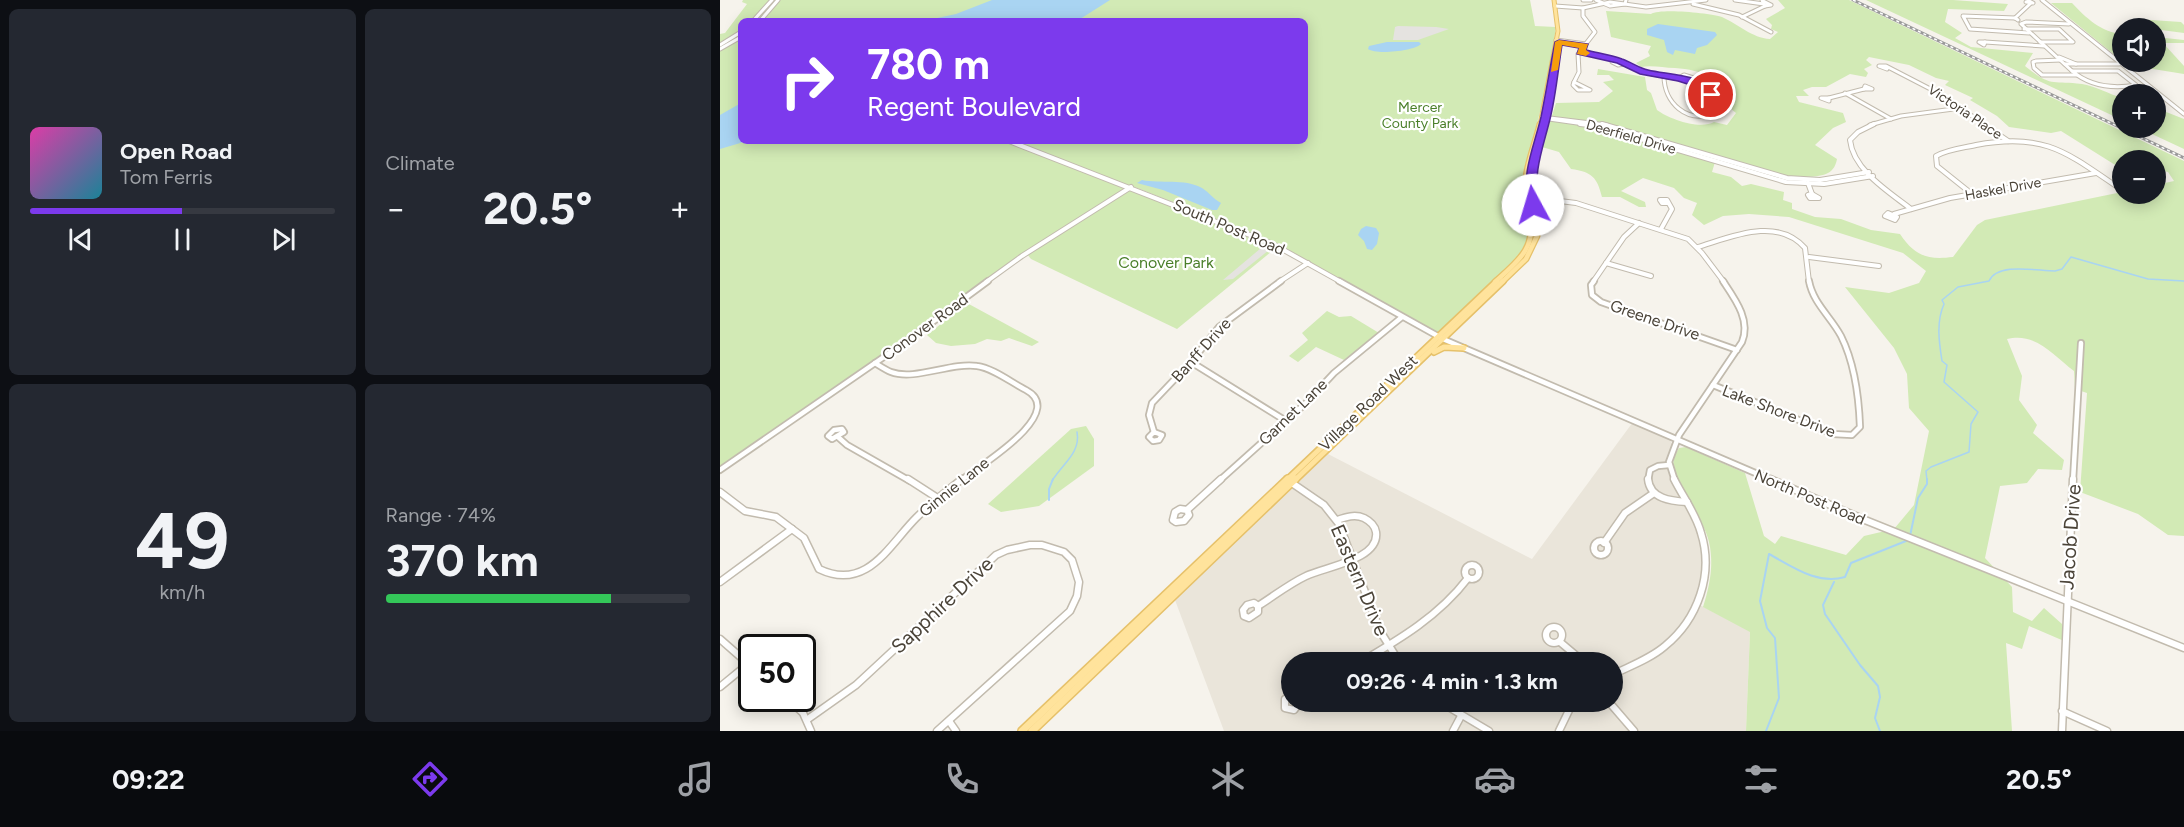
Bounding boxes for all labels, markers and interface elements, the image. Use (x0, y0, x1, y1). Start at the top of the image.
map controls (2112, 18, 2166, 204)
button: sound (2112, 18, 2166, 72)
text: 780 m (867, 39, 990, 90)
icon: right (768, 42, 846, 120)
pin (1685, 69, 1736, 120)
icon: arrive (1694, 78, 1727, 111)
street label: Victoria Place (1925, 81, 2006, 143)
button: + (2112, 84, 2166, 138)
text: Regent Boulevard (867, 90, 1081, 123)
park label: Mercer County Park (1382, 99, 1458, 132)
street label: Deerfield Drive (1584, 116, 1678, 158)
text: Open Road (120, 138, 232, 165)
button: − (2112, 150, 2166, 204)
text: Climate (386, 151, 455, 175)
text: Tom Ferris (120, 165, 213, 189)
position arrow (1501, 173, 1565, 237)
street label: Haskel Drive (1963, 174, 2043, 204)
text: 20.5° (483, 181, 593, 235)
text: − (386, 189, 406, 228)
text: + (669, 189, 690, 228)
street label: South Post Road (1170, 195, 1288, 259)
icon: previous (64, 223, 97, 256)
icon: pause (166, 223, 199, 256)
icon: next (267, 223, 300, 256)
park label: Conover Park (1118, 253, 1214, 272)
street label: Conover Road (878, 289, 972, 365)
street label: Greene Drive (1608, 296, 1703, 344)
street label: Banff Drive (1167, 314, 1235, 386)
street label: Village Road West (1315, 351, 1421, 455)
street label: Garnet Lane (1255, 375, 1331, 449)
street label: Lake Shore Drive (1720, 381, 1839, 441)
street label: Ginnie Lane (915, 453, 993, 521)
street label: North Post Road (1752, 465, 1868, 529)
street label: Jacob Drive (2054, 483, 2086, 591)
text: 49 (135, 494, 230, 588)
text: Range · 74% (386, 503, 496, 527)
street label: Eastern Drive (1326, 521, 1394, 639)
text: 370 km (386, 533, 539, 587)
street label: Sapphire Drive (886, 552, 998, 658)
text: km/h (159, 580, 205, 604)
speed limit sign: 50 (738, 634, 816, 712)
text: 09:26 · 4 min · 1.3 km (1346, 668, 1558, 695)
icon: directions (409, 758, 451, 800)
icon: music (675, 758, 717, 800)
icon: phone (941, 758, 983, 800)
icon: climate (1207, 758, 1249, 800)
icon: car (1474, 758, 1516, 800)
icon: filters (1740, 758, 1782, 800)
text: 09:22 (112, 763, 185, 796)
text: 20.5° (2006, 763, 2072, 796)

